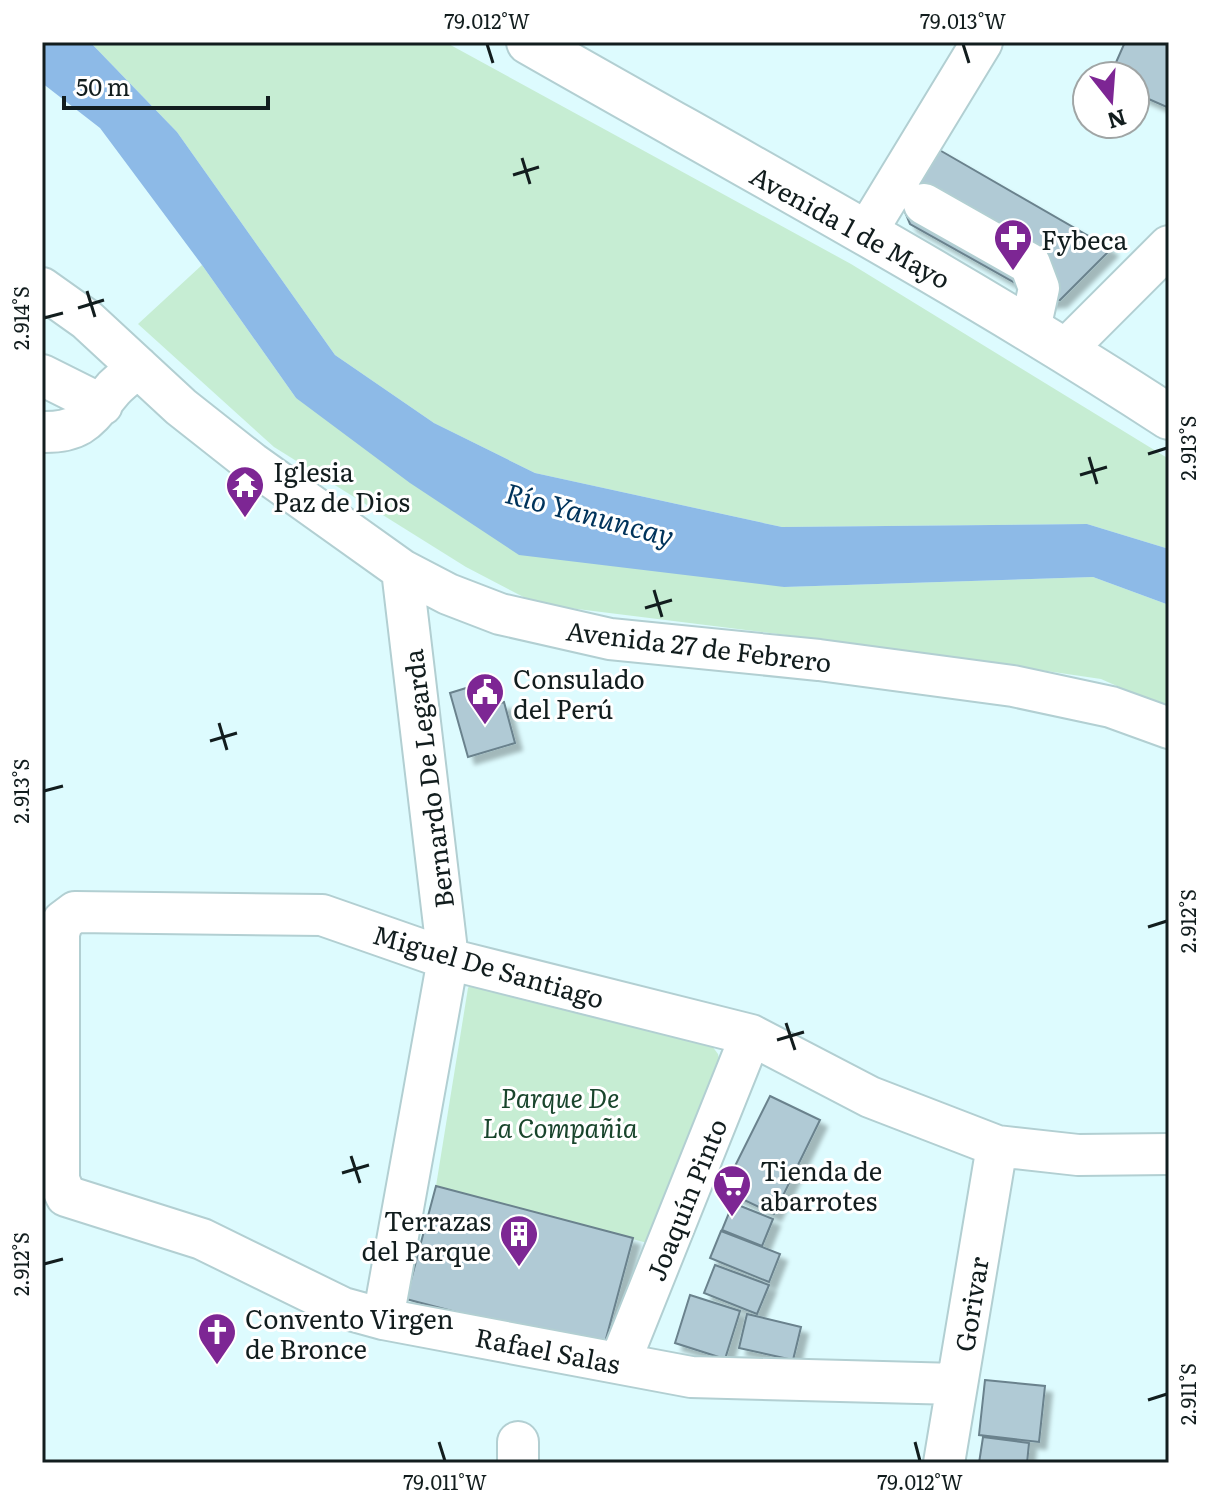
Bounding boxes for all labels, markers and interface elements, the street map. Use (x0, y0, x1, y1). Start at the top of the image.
text: 79.012°W (444, 5, 530, 35)
text: 79.013°W (920, 5, 1006, 35)
scale bar (64, 60, 268, 110)
north arrow (1071, 60, 1151, 140)
text: 50 m (76, 68, 130, 103)
text: N (1104, 102, 1131, 139)
street label: Avenida 1 de Mayo (744, 155, 958, 297)
pharmacy icon: Fybeca (992, 217, 1034, 272)
place label: Fybeca (1041, 219, 1127, 258)
text: 2.914°S (5, 286, 35, 350)
text: 2.913°S (1172, 416, 1202, 480)
place label: Iglesia Paz de Dios (273, 451, 410, 520)
temple icon: Iglesia Paz de Dios (224, 464, 266, 519)
water label: Río Yanuncay (501, 470, 679, 556)
street label: Avenida 27 de Febrero (564, 609, 834, 681)
street label: Bernardo De Legarda (392, 647, 462, 911)
place label: Consulado del Perú (513, 658, 645, 727)
public building icon: Consulado del Perú (464, 671, 506, 726)
text: 2.913°S (5, 759, 35, 823)
text: 2.912°S (1172, 889, 1202, 953)
street label: Miguel De Santiago (369, 913, 609, 1017)
park label: Parque De La Compañia (482, 1077, 638, 1146)
street label: Joaquín Pinto (635, 1112, 735, 1286)
place label: Tienda de abarrotes (760, 1150, 882, 1219)
supermarket icon: Tienda de abarrotes (711, 1163, 753, 1218)
place label: Terrazas del Parque (362, 1200, 491, 1269)
building icon: Terrazas del Parque (498, 1213, 540, 1268)
text: 2.912°S (5, 1232, 35, 1296)
street label: Gorivar (943, 1253, 997, 1354)
place label: Convento Virgen de Bronce (245, 1298, 454, 1367)
church icon: Convento Virgen de Bronce (196, 1311, 238, 1366)
street label: Rafael Salas (472, 1316, 624, 1382)
text: 2.911°S (1172, 1363, 1202, 1425)
text: 79.011°W (403, 1466, 487, 1496)
text: 79.012°W (877, 1466, 963, 1496)

